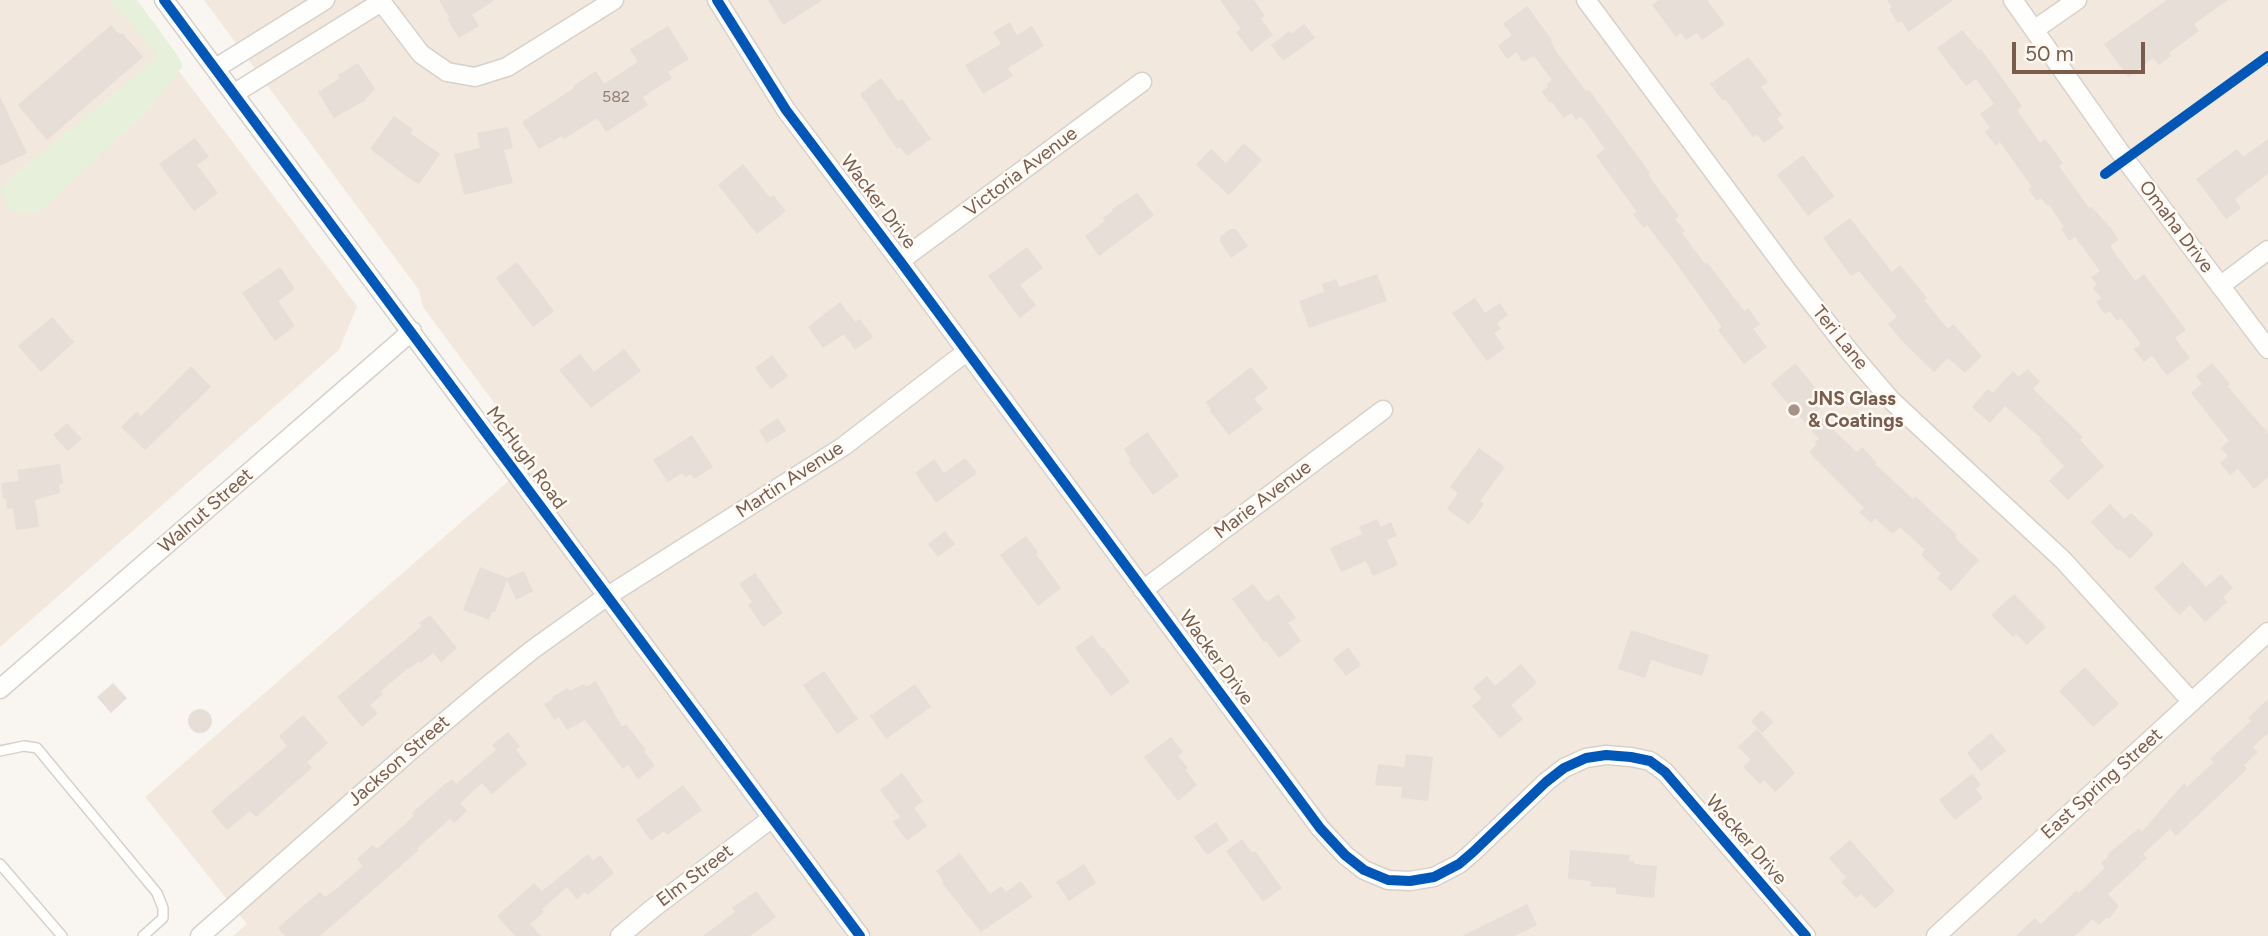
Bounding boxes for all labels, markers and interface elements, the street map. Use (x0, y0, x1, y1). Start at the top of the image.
scale bar (2016, 28, 2149, 72)
text: 50 m (2025, 41, 2074, 66)
house number: 582 (602, 87, 630, 107)
street label: Victoria Avenue (960, 122, 1082, 222)
street label: Wacker Drive (835, 150, 921, 254)
street label: Omaha Drive (2134, 176, 2218, 278)
street label: Teri Lane (1807, 301, 1873, 375)
place label: JNS Glass & Coatings (1808, 388, 1903, 432)
street label: McHugh Road (481, 402, 571, 514)
marker: JNS Glass & Coatings (1786, 402, 1802, 418)
street label: Martin Avenue (732, 437, 848, 523)
street label: Marie Avenue (1210, 456, 1316, 544)
street label: Walnut Street (154, 464, 258, 558)
street label: Wacker Drive (1174, 606, 1258, 710)
street label: Jackson Street (343, 711, 455, 811)
street label: East Spring Street (2037, 724, 2167, 844)
street label: Wacker Drive (1701, 790, 1791, 890)
street label: Elm Street (652, 840, 738, 912)

